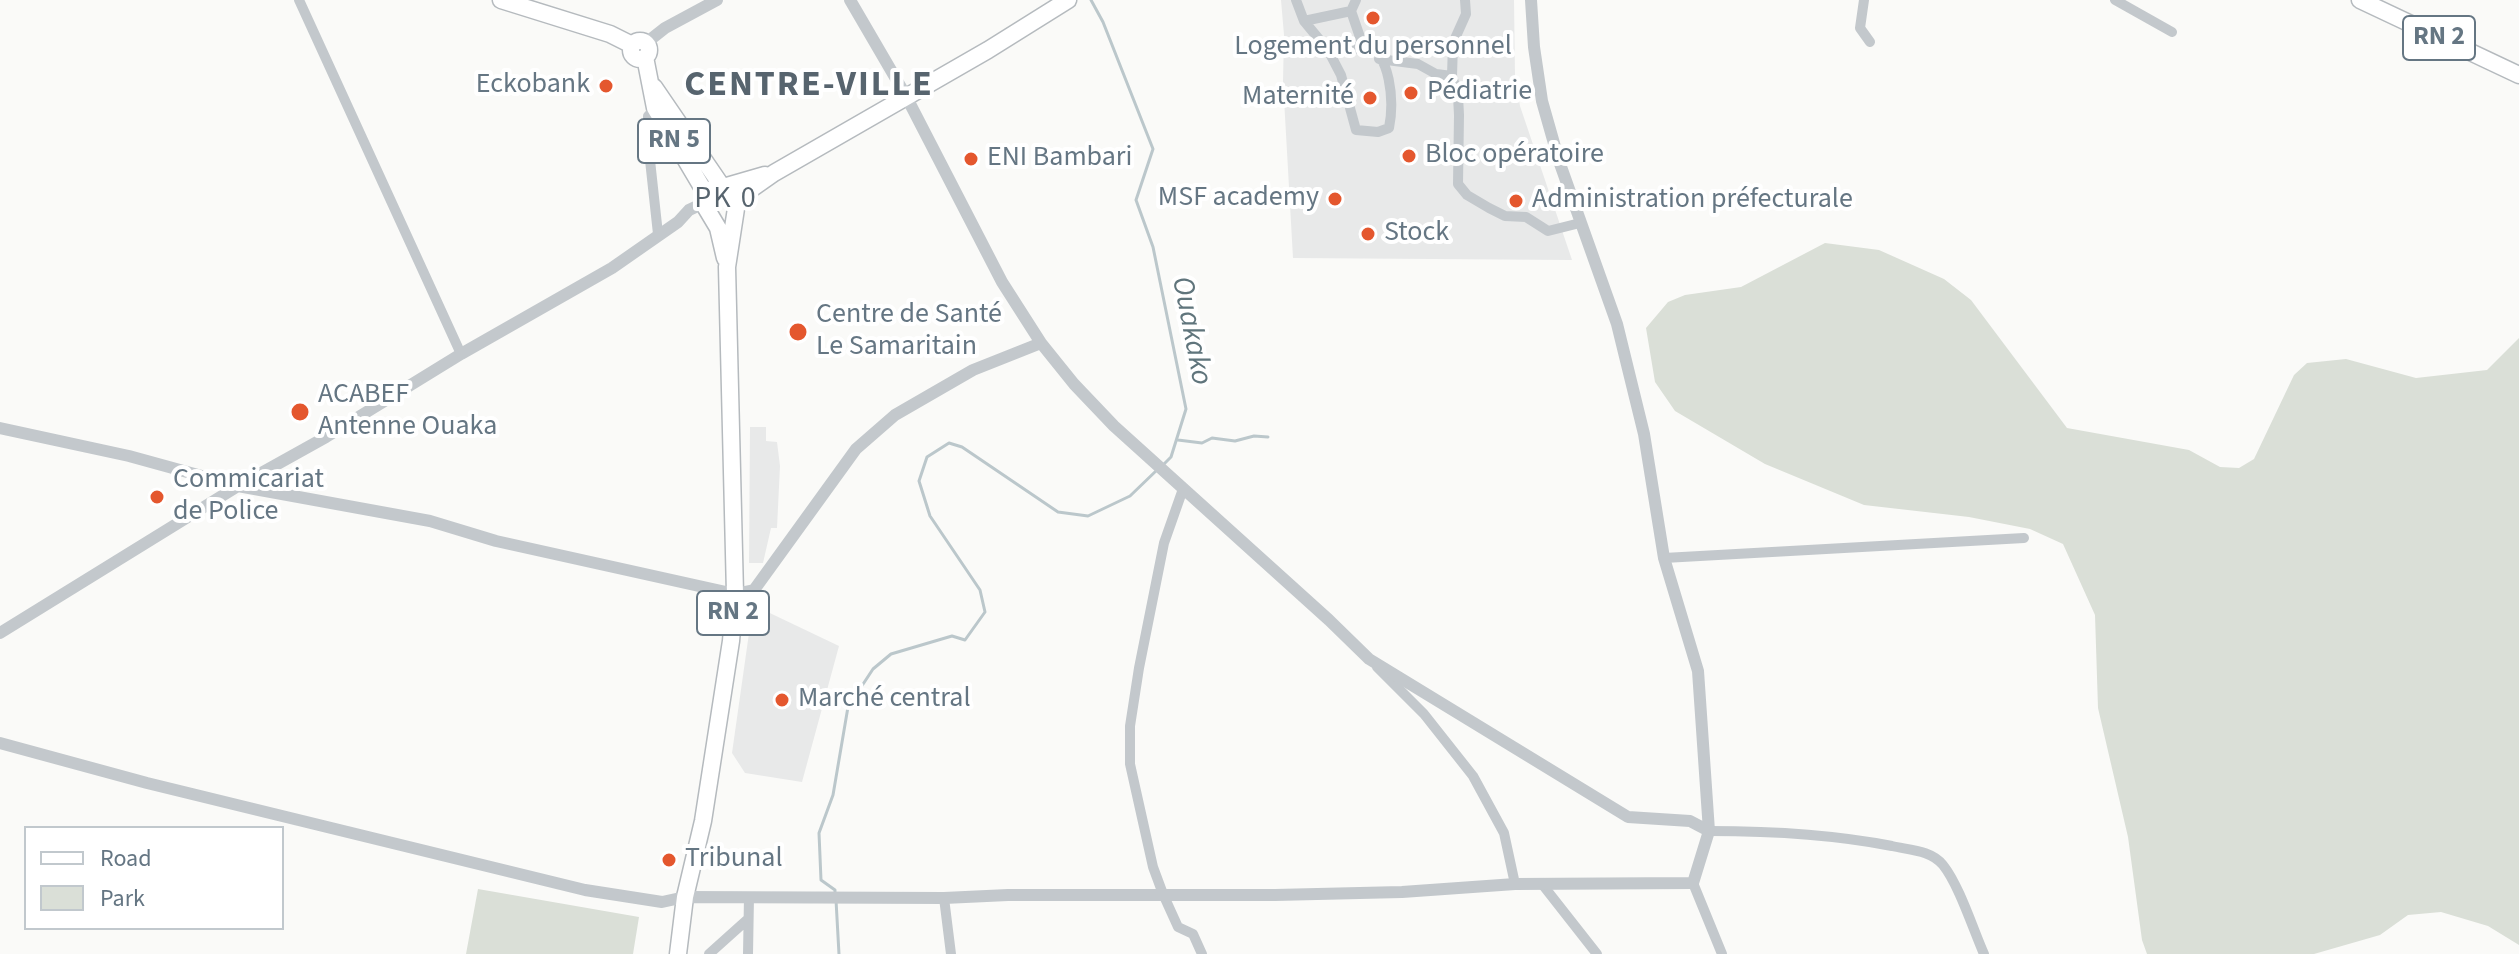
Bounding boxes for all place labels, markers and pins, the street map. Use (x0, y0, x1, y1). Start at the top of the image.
marker: Logement du personnel (1364, 9, 1382, 27)
place label: Logement du personnel (1234, 31, 1512, 65)
place label: Eckobank (476, 69, 590, 103)
place label: Pédiatrie (1427, 76, 1532, 110)
marker: Eckobank (597, 77, 615, 95)
place label: Maternité (1242, 81, 1354, 115)
marker: Pédiatrie (1402, 84, 1420, 102)
marker: Maternité (1361, 89, 1379, 107)
place label: Bloc opératoire (1425, 139, 1604, 173)
place label: ENI Bambari (987, 142, 1132, 176)
marker: Bloc opératoire (1400, 147, 1418, 165)
marker: ENI Bambari (962, 150, 980, 168)
place label: MSF academy (1158, 182, 1319, 216)
place label: Administration préfecturale (1532, 184, 1853, 218)
marker: MSF academy (1326, 190, 1344, 208)
marker: Administration préfecturale (1507, 192, 1525, 210)
place label: Stock (1384, 217, 1449, 251)
marker: Stock (1359, 225, 1377, 243)
place label: Centre de Santé Le Samaritain (816, 299, 1002, 365)
marker: Centre de Santé Le Samaritain (787, 321, 809, 343)
place label: ACABEF Antenne Ouaka (318, 379, 497, 445)
marker: ACABEF Antenne Ouaka (289, 401, 311, 423)
place label: Commicariat de Police (173, 464, 324, 530)
marker: Commicariat de Police (148, 488, 166, 506)
place label: Marché central (798, 683, 971, 717)
marker: Marché central (773, 691, 791, 709)
place label: Tribunal (685, 843, 783, 877)
marker: Tribunal (660, 851, 678, 869)

